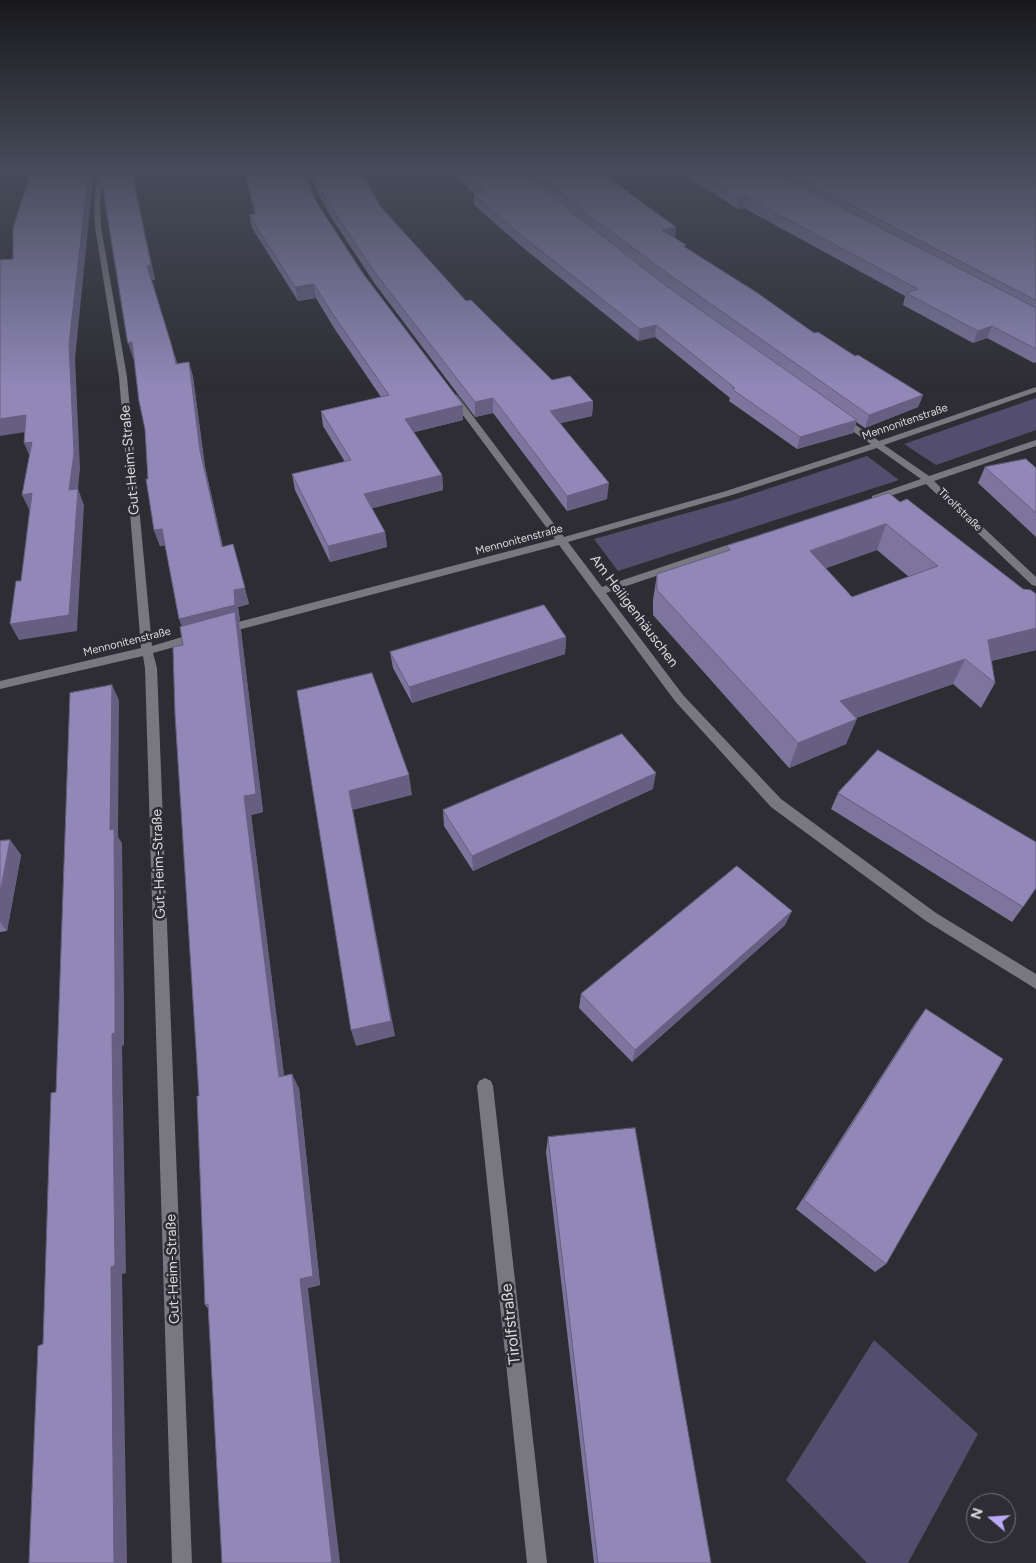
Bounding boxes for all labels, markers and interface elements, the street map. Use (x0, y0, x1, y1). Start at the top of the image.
street label: Mennonitenstraße (860, 401, 950, 443)
street label: Gut-Heim-Straße (117, 404, 143, 516)
street label: Tirolfstraße (935, 486, 985, 534)
street label: Mennonitenstraße (474, 522, 564, 558)
street label: Am Heiligenhäuschen (586, 551, 682, 671)
street label: Mennonitenstraße (82, 625, 172, 659)
street label: Gut-Heim-Straße (149, 809, 169, 919)
street label: Gut-Heim-Straße (163, 1214, 183, 1324)
street label: Tirolfstraße (497, 1282, 525, 1366)
north arrow (966, 1493, 1016, 1543)
text: N (967, 1506, 987, 1521)

